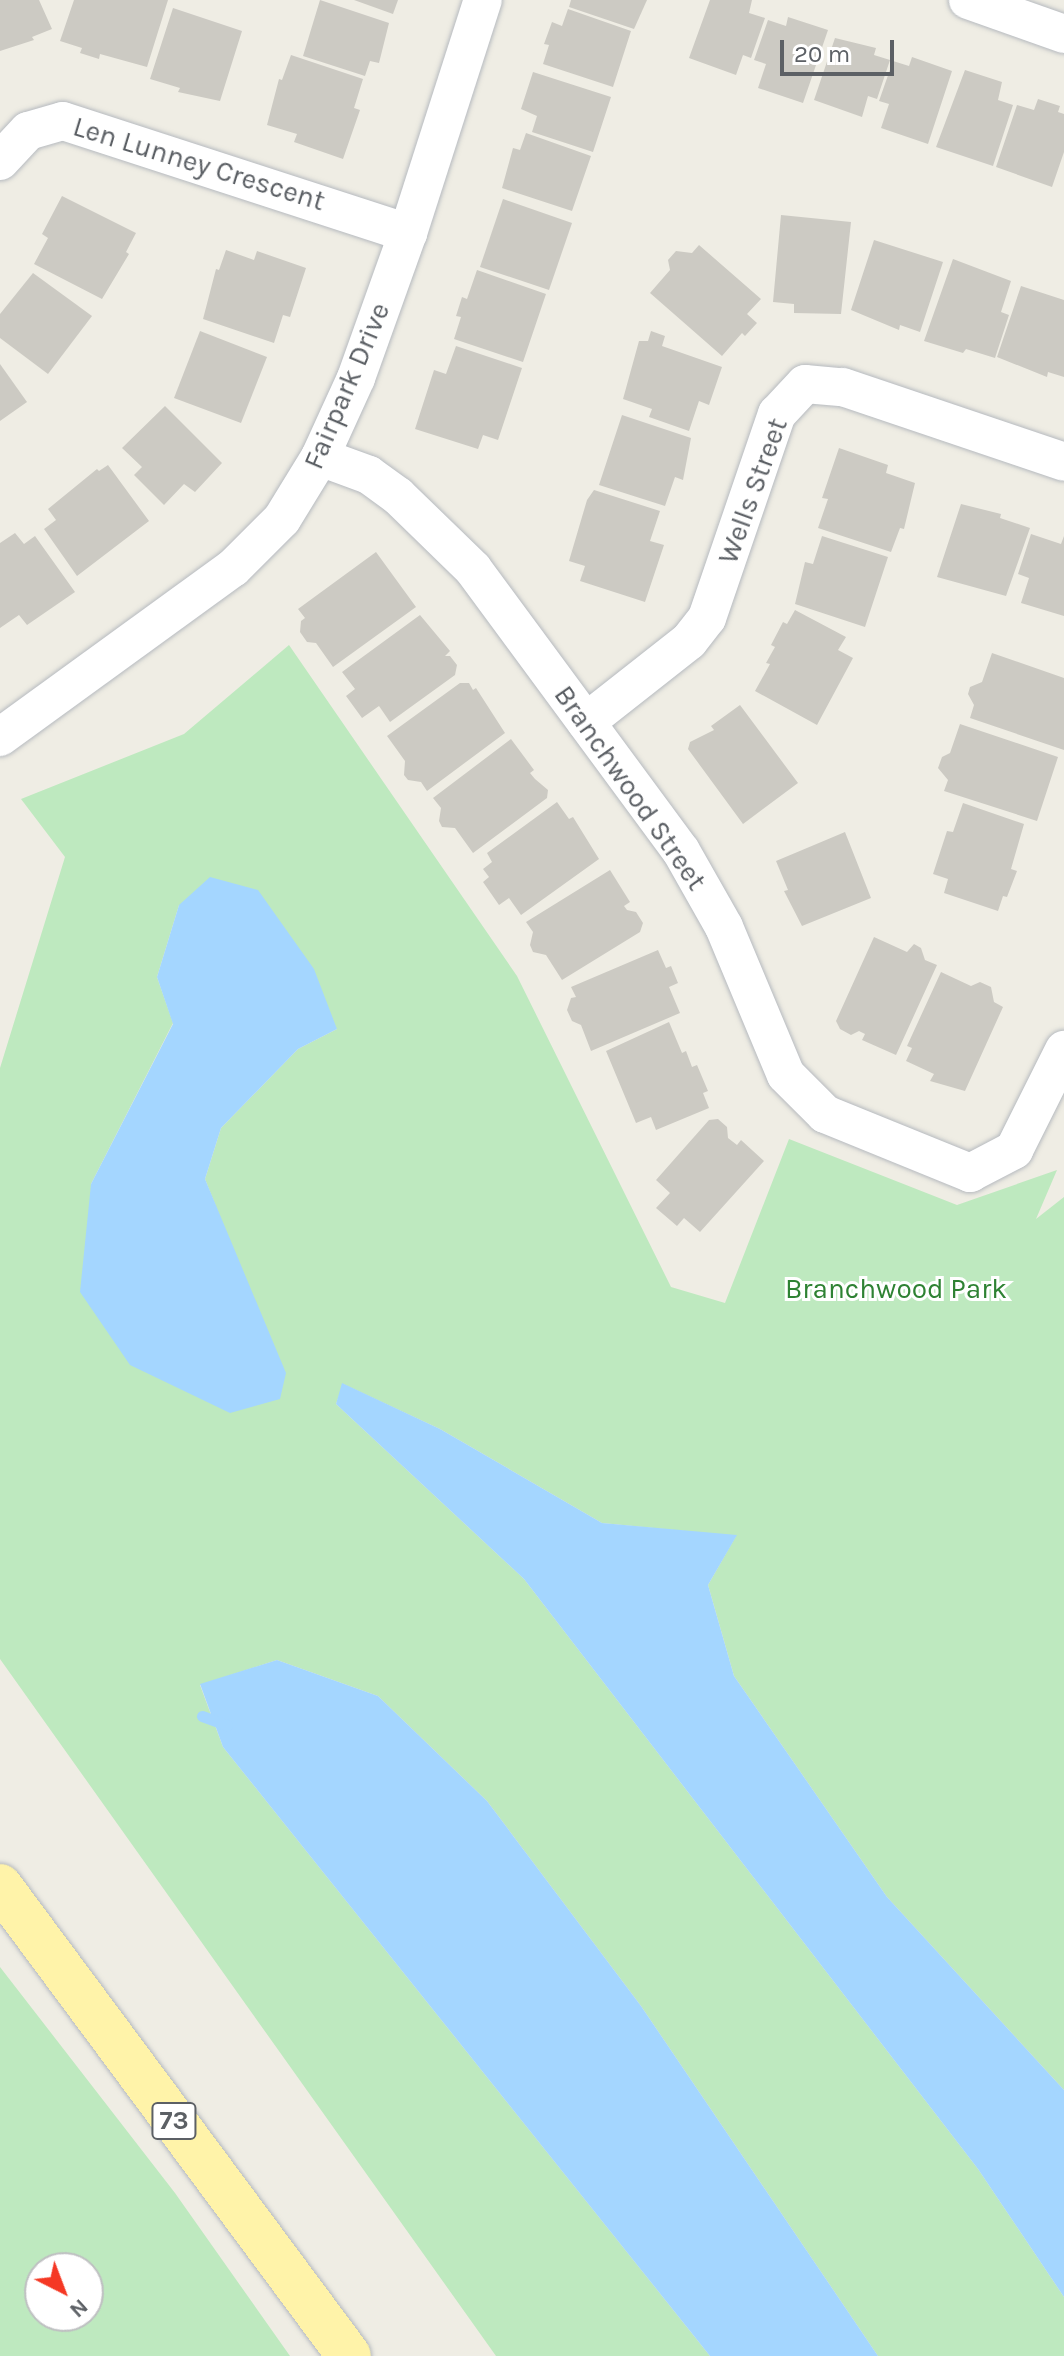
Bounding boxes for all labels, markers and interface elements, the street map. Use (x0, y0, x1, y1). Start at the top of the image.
scale bar (784, 24, 898, 74)
text: 20 m (794, 40, 850, 68)
street label: Len Lunney Crescent (69, 110, 329, 218)
street label: Fairpark Drive (297, 298, 397, 474)
street label: Wells Street (711, 414, 795, 568)
street label: Branchwood Street (547, 679, 713, 897)
park label: Branchwood Park (785, 1272, 1007, 1306)
road number: 73 (150, 2099, 198, 2143)
north arrow (24, 2252, 104, 2332)
text: N (64, 2293, 93, 2323)

